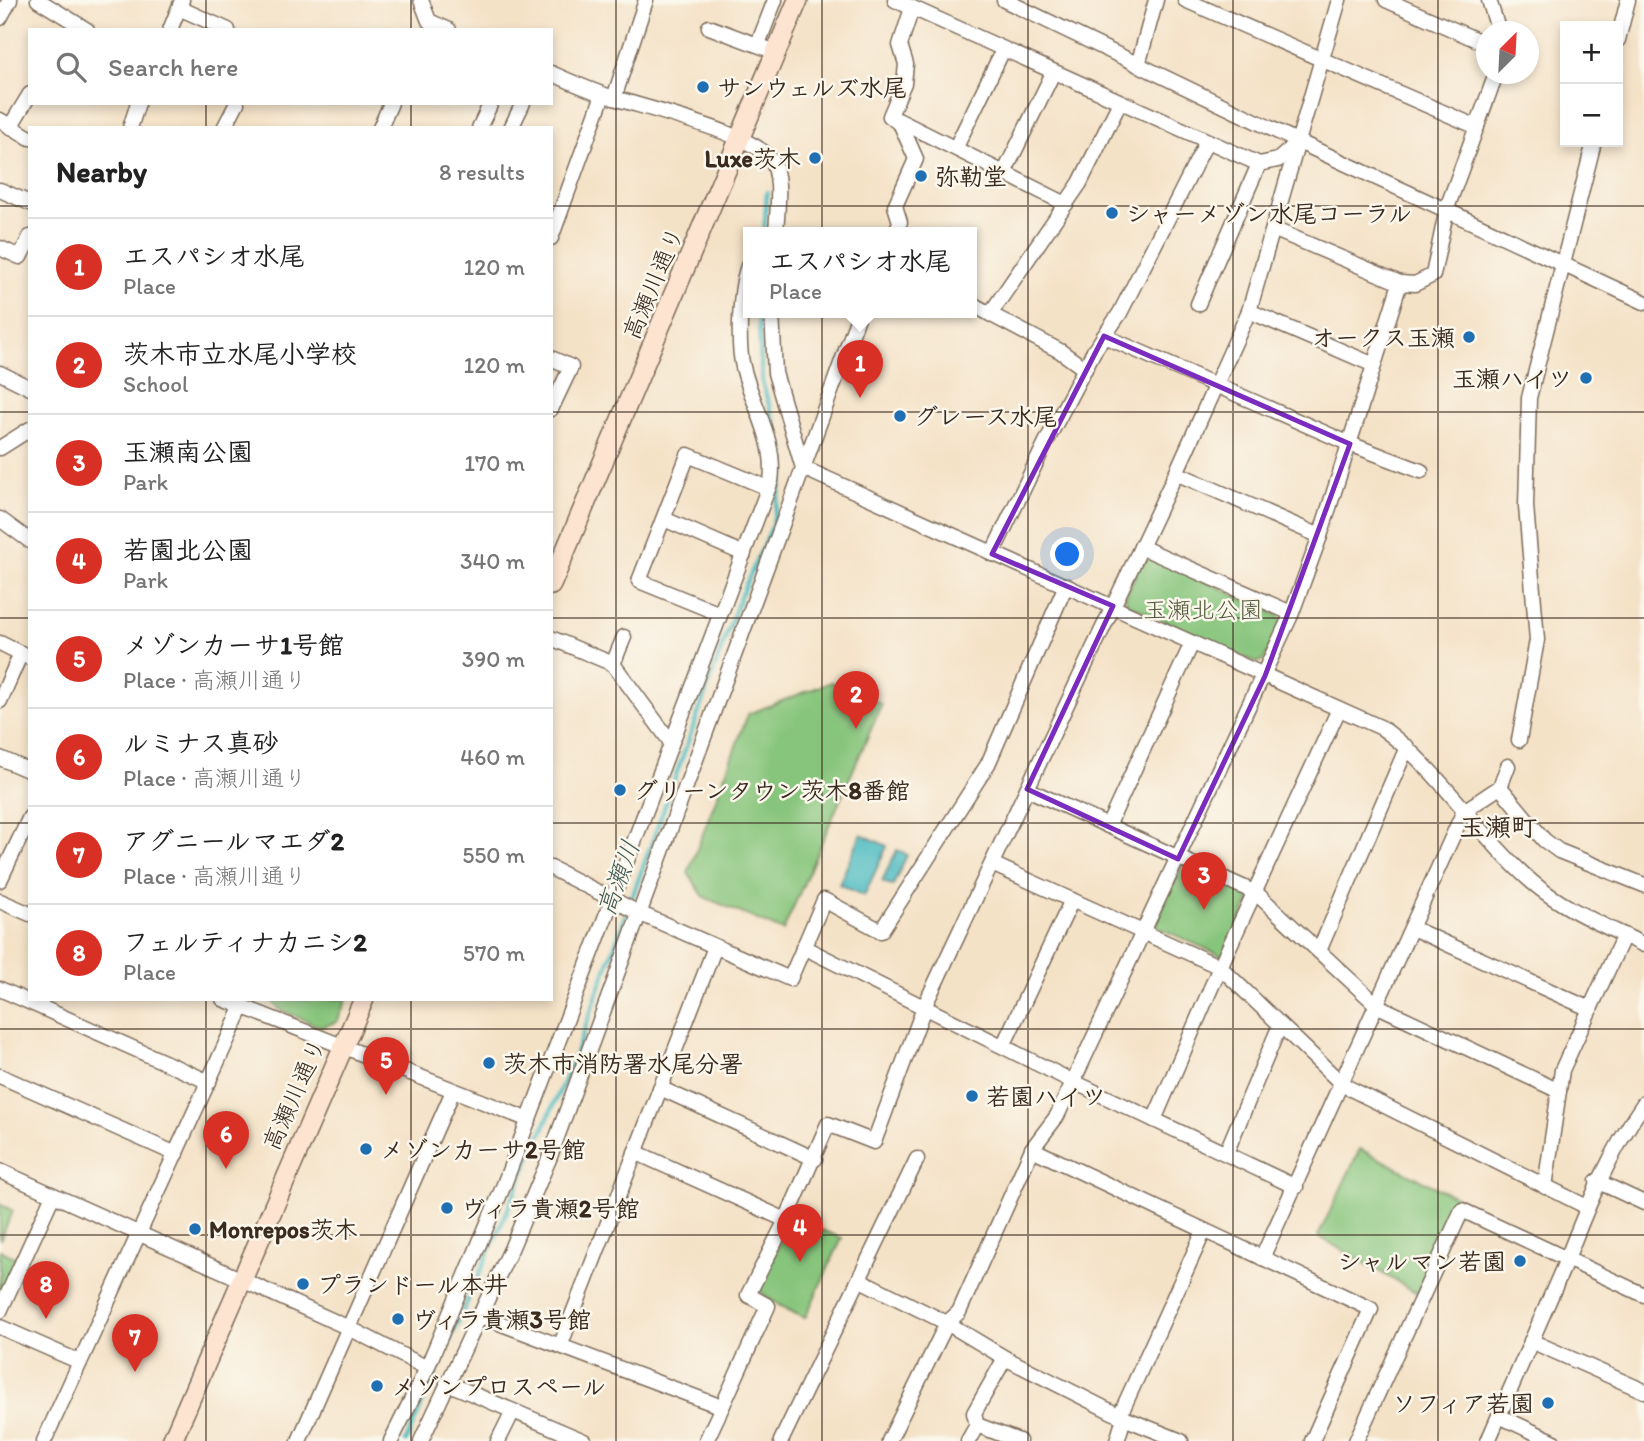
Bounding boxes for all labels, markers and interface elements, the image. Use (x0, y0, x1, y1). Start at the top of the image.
north arrow (1476, 21, 1539, 84)
map controls (1560, 21, 1623, 147)
button: + (1560, 21, 1623, 84)
search box (28, 28, 553, 105)
icon: search (52, 48, 90, 86)
text: Search here (108, 51, 238, 83)
place label: サンウェルズ水尾 (717, 73, 907, 102)
marker: サンウェルズ水尾 (695, 79, 711, 95)
button: − (1560, 84, 1623, 147)
place label: Luxe茨木 (705, 144, 801, 173)
marker: Luxe茨木 (807, 150, 823, 166)
text: Nearby (56, 153, 147, 190)
text: 8 results (439, 158, 525, 186)
place label: 弥勒堂 (935, 162, 1007, 191)
marker: 弥勒堂 (913, 168, 929, 184)
place label: シャーメゾン水尾コーラル (1126, 199, 1412, 228)
marker: シャーメゾン水尾コーラル (1104, 205, 1120, 221)
street label: 高瀬川通り (616, 222, 690, 344)
popup (743, 227, 977, 318)
text: エスパシオ水尾 (123, 240, 305, 272)
text: エスパシオ水尾 (769, 245, 951, 277)
text: 1 (74, 253, 84, 281)
text: 120 m (464, 253, 525, 281)
text: Place (123, 272, 176, 300)
text: Place (769, 277, 822, 305)
place label: オークス玉瀬 (1311, 323, 1455, 352)
marker: オークス玉瀬 (1461, 329, 1477, 345)
text: 茨木市立水尾小学校 (123, 338, 357, 370)
pin: 1 (837, 340, 883, 398)
text: 2 (73, 351, 85, 379)
text: 120 m (464, 351, 525, 379)
place label: 玉瀬ハイツ (1452, 364, 1572, 393)
text: School (123, 370, 188, 398)
marker: 玉瀬ハイツ (1578, 370, 1594, 386)
place label: グレース水尾 (914, 402, 1058, 431)
marker: グレース水尾 (892, 408, 908, 424)
text: 玉瀬南公園 (123, 436, 253, 468)
text: 3 (73, 449, 85, 477)
text: 170 m (464, 449, 525, 477)
text: Park (123, 468, 168, 496)
text: 若園北公園 (123, 534, 253, 566)
your location (1050, 537, 1084, 571)
text: 4 (72, 547, 86, 575)
text: 340 m (460, 547, 525, 575)
text: Park (123, 566, 168, 594)
park label: 玉瀬北公園 (1143, 595, 1263, 624)
text: メゾンカーサ1号館 (123, 629, 344, 661)
text: 5 (73, 645, 85, 673)
text: 390 m (462, 645, 525, 673)
text: Place · 高瀬川通り (123, 666, 307, 694)
pin: 2 (833, 671, 879, 729)
text: ルミナス真砂 (123, 727, 278, 759)
text: 6 (73, 743, 85, 771)
text: 460 m (460, 743, 525, 771)
text: Place · 高瀬川通り (123, 764, 307, 792)
place label: グリーンタウン茨木8番館 (634, 776, 910, 805)
marker: グリーンタウン茨木8番館 (612, 782, 628, 798)
district label: 玉瀬町 (1459, 811, 1537, 843)
text: アグニールマエダ2 (123, 825, 344, 857)
water label: 高瀬川 (590, 836, 646, 920)
text: 7 (73, 841, 85, 869)
text: 550 m (462, 841, 525, 869)
pin: 3 (1181, 852, 1227, 910)
text: Place · 高瀬川通り (123, 862, 307, 890)
text: フェルティナカニシ2 (123, 926, 367, 958)
text: 8 (73, 939, 85, 967)
text: 570 m (463, 939, 525, 967)
text: Place (123, 958, 176, 986)
street label: 高瀬川通り (256, 1033, 332, 1155)
pin: 5 (363, 1037, 409, 1095)
place label: 茨木市消防署水尾分署 (503, 1049, 743, 1078)
marker: 茨木市消防署水尾分署 (481, 1055, 497, 1071)
place label: 若園ハイツ (986, 1082, 1106, 1111)
marker: 若園ハイツ (964, 1088, 980, 1104)
pin: 6 (203, 1111, 249, 1169)
place label: メゾンカーサ2号館 (380, 1135, 586, 1164)
marker: メゾンカーサ2号館 (358, 1141, 374, 1157)
place label: ヴィラ貴瀬2号館 (461, 1194, 639, 1223)
marker: ヴィラ貴瀬2号館 (439, 1200, 455, 1216)
pin: 4 (777, 1204, 823, 1262)
place label: Monrepos茨木 (209, 1215, 358, 1245)
marker: Monrepos茨木 (187, 1221, 203, 1237)
place label: シャルマン若園 (1338, 1247, 1506, 1276)
marker: シャルマン若園 (1512, 1253, 1528, 1269)
pin: 8 (23, 1261, 69, 1319)
place label: プランドール本井 (317, 1270, 508, 1299)
marker: プランドール本井 (295, 1276, 311, 1292)
place label: ヴィラ貴瀬3号館 (412, 1305, 591, 1334)
marker: ヴィラ貴瀬3号館 (390, 1311, 406, 1327)
pin: 7 (112, 1314, 158, 1372)
place label: メゾンプロスペール (391, 1372, 606, 1401)
marker: メゾンプロスペール (369, 1378, 385, 1394)
place label: ソフィア若園 (1392, 1389, 1534, 1418)
marker: ソフィア若園 (1540, 1395, 1556, 1411)

